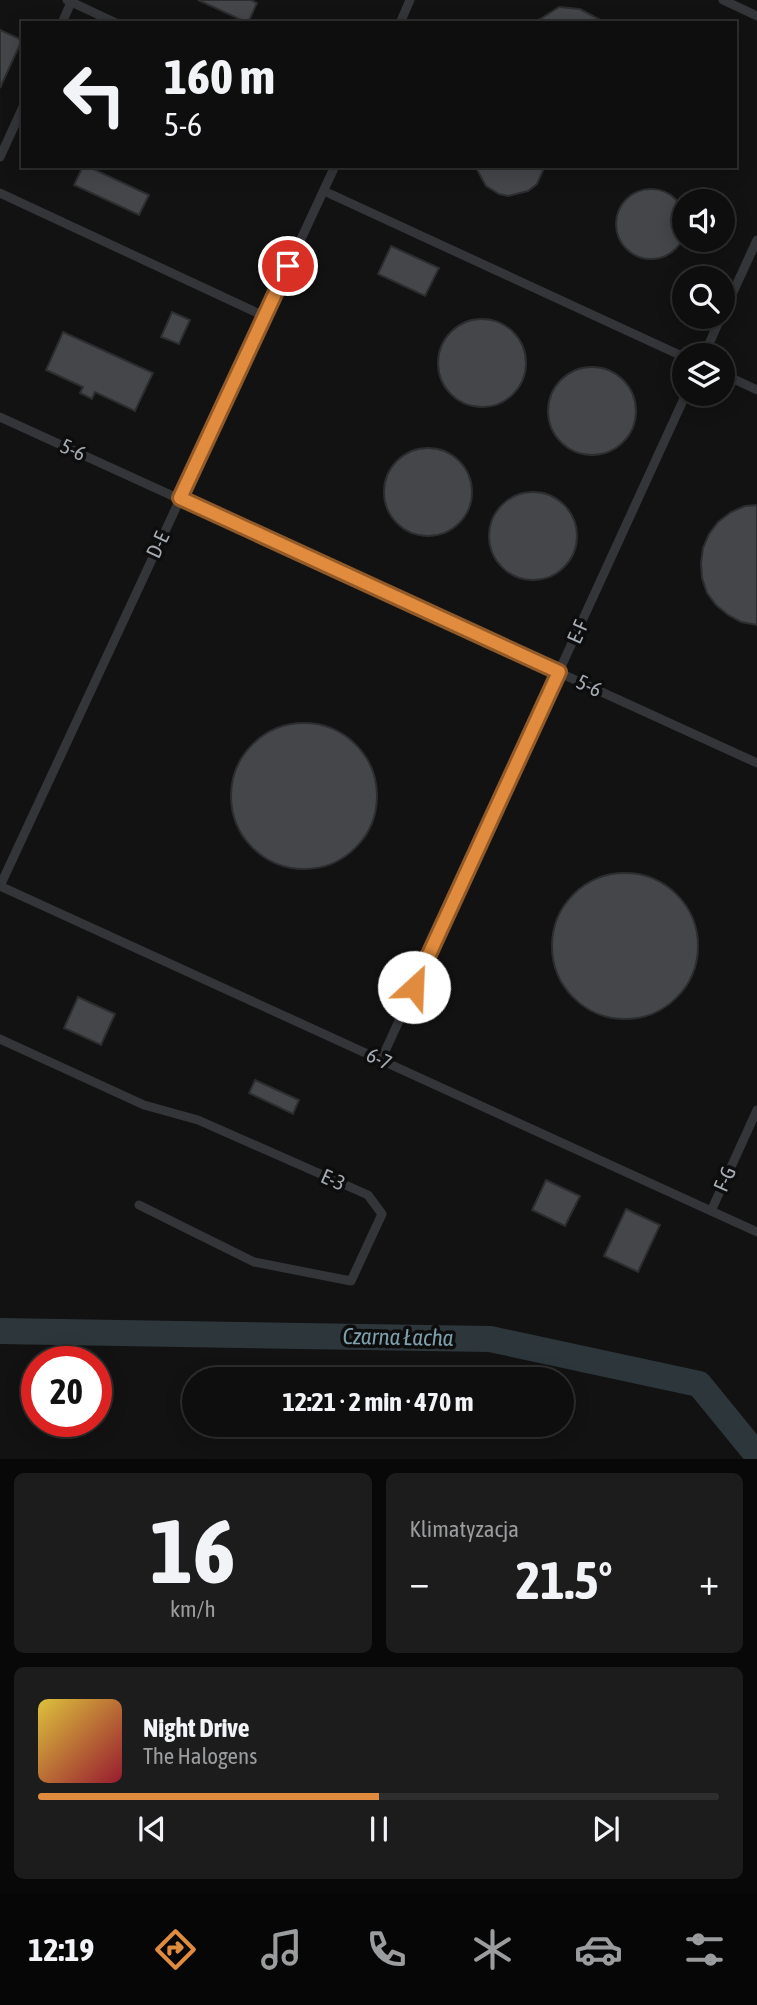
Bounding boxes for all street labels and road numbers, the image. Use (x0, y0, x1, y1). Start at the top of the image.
street label: 5-6 (57, 433, 90, 465)
street label: D-E (141, 528, 173, 561)
street label: E-F (562, 616, 593, 647)
street label: 5-6 (573, 669, 606, 701)
street label: 6-7 (363, 1042, 396, 1074)
street label: F-G (708, 1162, 740, 1195)
street label: E-3 (318, 1163, 349, 1195)

